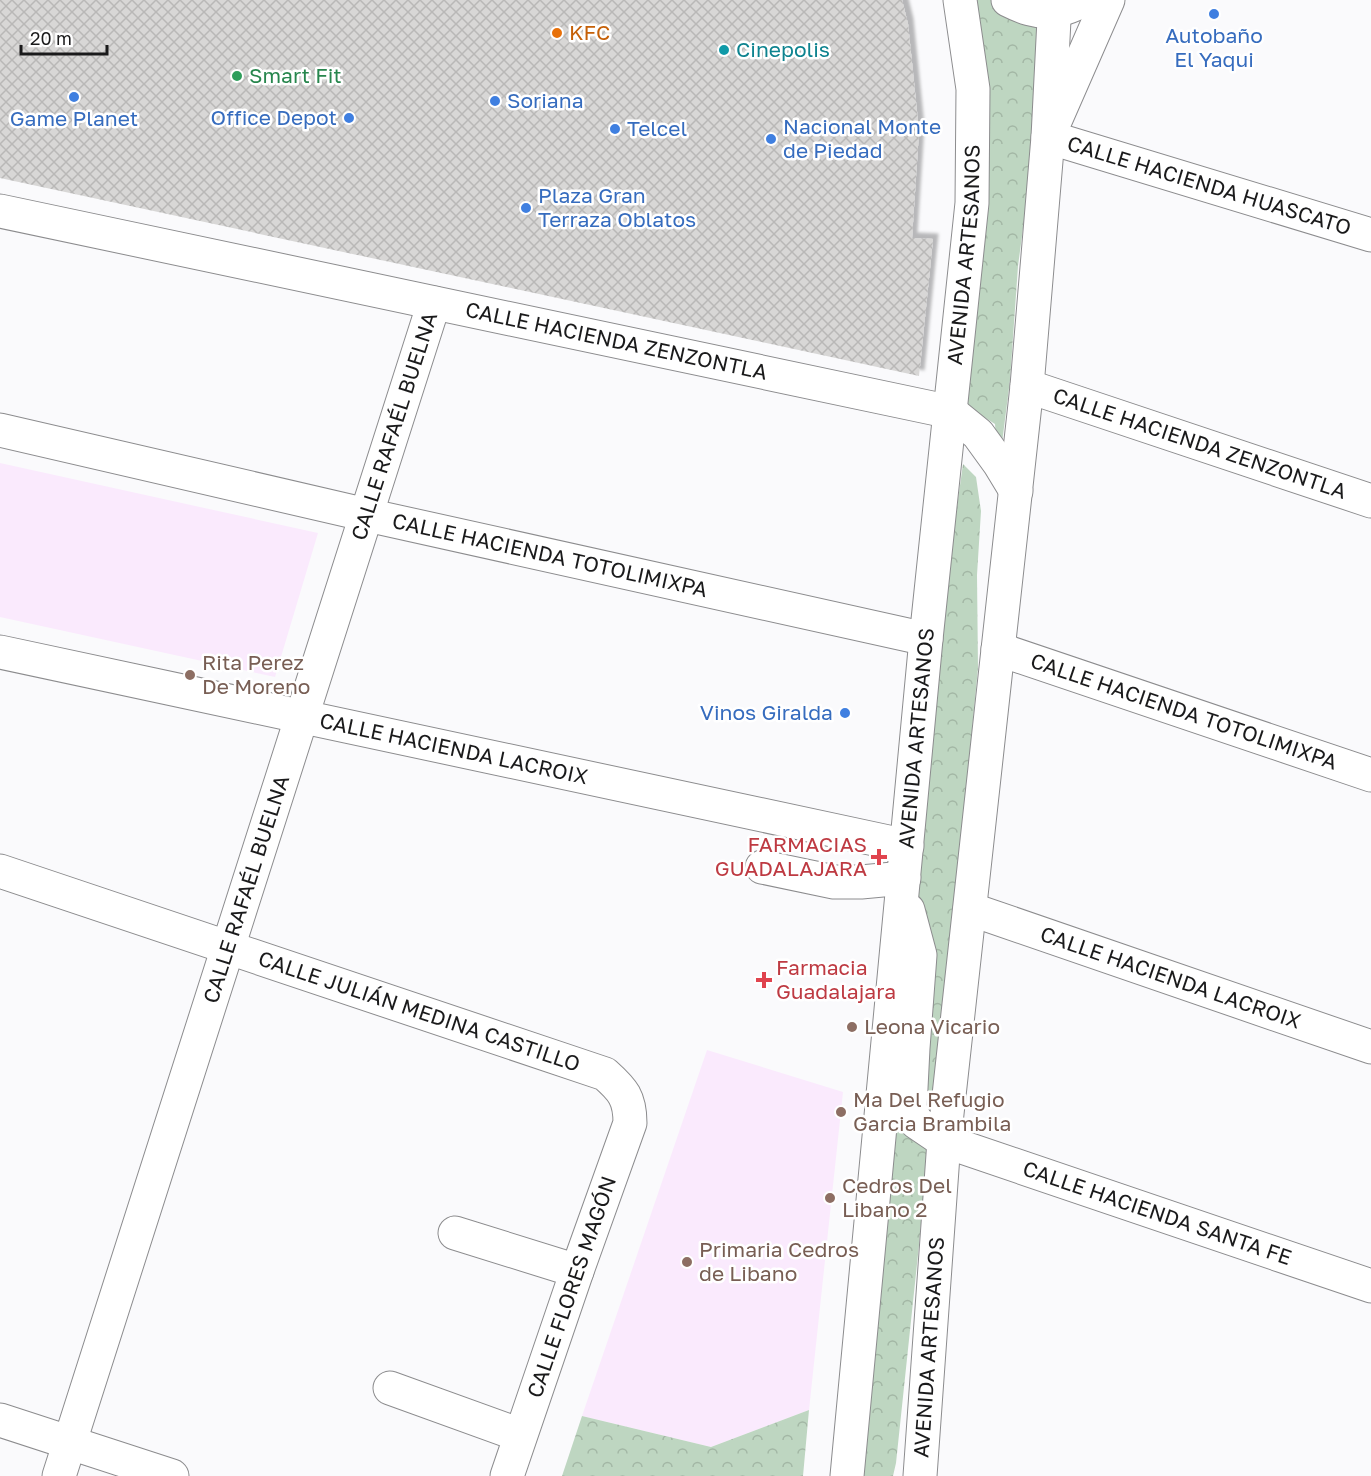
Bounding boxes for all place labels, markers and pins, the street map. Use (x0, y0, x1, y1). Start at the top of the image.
marker: Autobaño El Yaqui (1207, 7, 1221, 21)
place label: KFC (569, 19, 610, 45)
place label: Autobaño El Yaqui (1165, 22, 1263, 72)
marker: KFC (550, 26, 564, 40)
place label: Cinepolis (736, 36, 830, 62)
marker: Cinepolis (717, 43, 731, 57)
place label: Smart Fit (249, 62, 342, 88)
marker: Smart Fit (230, 69, 244, 83)
place label: Soriana (507, 87, 584, 113)
marker: Game Planet (67, 90, 81, 104)
marker: Soriana (488, 94, 502, 108)
place label: Office Depot (211, 104, 337, 130)
place label: Game Planet (10, 105, 138, 131)
marker: Office Depot (342, 111, 356, 125)
place label: Nacional Monte de Piedad (783, 113, 941, 163)
place label: Telcel (627, 115, 687, 141)
marker: Telcel (608, 122, 622, 136)
marker: Nacional Monte de Piedad (764, 132, 778, 146)
place label: Plaza Gran Terraza Oblatos (538, 182, 696, 232)
marker: Plaza Gran Terraza Oblatos (519, 201, 533, 215)
place label: Rita Perez De Moreno (202, 649, 310, 699)
marker: Rita Perez De Moreno (183, 668, 197, 682)
place label: Vinos Giralda (700, 699, 833, 725)
marker: Vinos Giralda (838, 706, 852, 720)
place label: FARMACIAS GUADALAJARA (715, 831, 867, 881)
marker: FARMACIAS GUADALAJARA (872, 850, 886, 864)
place label: Farmacia Guadalajara (776, 954, 896, 1004)
marker: Farmacia Guadalajara (757, 973, 771, 987)
place label: Leona Vicario (864, 1013, 1000, 1039)
marker: Leona Vicario (845, 1020, 859, 1034)
place label: Ma Del Refugio Garcia Brambila (853, 1086, 1011, 1136)
marker: Ma Del Refugio Garcia Brambila (834, 1105, 848, 1119)
place label: Cedros Del Libano 2 (842, 1172, 952, 1222)
marker: Cedros Del Libano 2 (823, 1191, 837, 1205)
place label: Primaria Cedros de Libano (699, 1236, 859, 1286)
marker: Primaria Cedros de Libano (680, 1255, 694, 1269)

